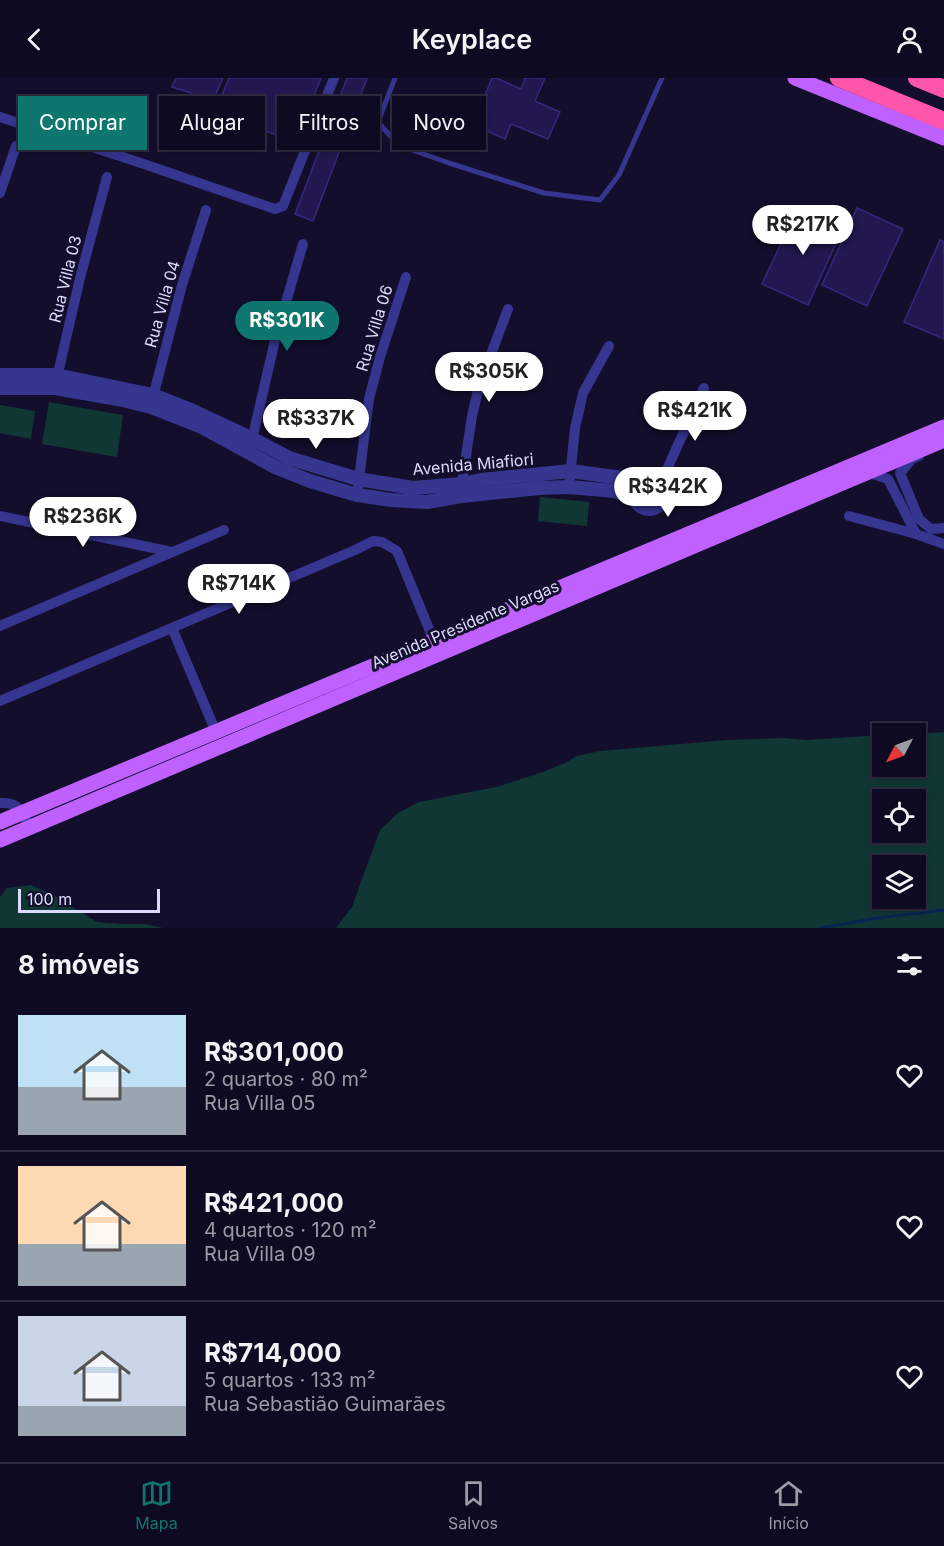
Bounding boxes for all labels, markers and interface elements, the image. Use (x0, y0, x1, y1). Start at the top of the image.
icon: back (18, 23, 51, 56)
text: Keyplace (412, 23, 532, 56)
icon: person (893, 23, 926, 56)
chip: Comprar (18, 96, 147, 150)
chip: Alugar (159, 96, 265, 150)
chip: Filtros (277, 96, 380, 150)
chip: Novo (392, 96, 486, 150)
pin: R$217K (754, 205, 852, 256)
text: R$217K (766, 212, 840, 236)
street label: Rua Villa 03 (44, 233, 86, 325)
street label: Rua Villa 04 (140, 258, 184, 350)
street label: Rua Villa 06 (351, 282, 397, 374)
pin: R$301K (238, 301, 336, 352)
text: R$301K (249, 308, 325, 332)
pin: R$305K (440, 352, 538, 403)
text: R$305K (449, 359, 529, 383)
pin: R$421K (646, 391, 744, 442)
text: R$421K (657, 398, 733, 422)
pin: R$337K (267, 399, 365, 450)
text: R$337K (277, 406, 355, 430)
street label: Avenida Miafiori (412, 449, 534, 479)
pin: R$342K (619, 467, 717, 518)
text: R$342K (628, 474, 708, 498)
pin: R$236K (34, 497, 132, 548)
text: R$236K (43, 504, 123, 528)
pin: R$714K (190, 564, 288, 615)
text: R$714K (202, 571, 276, 595)
street label: Avenida Presidente Vargas (368, 575, 562, 673)
north arrow (872, 723, 926, 777)
map controls (872, 723, 926, 909)
button: locate (872, 789, 926, 843)
button: layers (872, 855, 926, 909)
scale bar (18, 886, 160, 914)
text: 100 m (27, 889, 72, 909)
icon: filters (893, 948, 926, 981)
text: 8 imóveis (18, 949, 140, 980)
text: R$301,000 (204, 1036, 344, 1067)
icon: home (66, 1039, 138, 1111)
icon: heart (893, 1059, 926, 1092)
text: 2 quartos · 80 m² (204, 1067, 368, 1091)
text: Rua Villa 05 (204, 1091, 316, 1115)
text: R$421,000 (204, 1187, 344, 1218)
icon: home (66, 1190, 138, 1262)
icon: heart (893, 1210, 926, 1243)
text: 4 quartos · 120 m² (204, 1218, 377, 1242)
text: Rua Villa 09 (204, 1242, 316, 1266)
text: R$714,000 (204, 1337, 342, 1368)
icon: home (66, 1340, 138, 1412)
icon: heart (893, 1360, 926, 1393)
text: 5 quartos · 133 m² (204, 1368, 376, 1392)
text: Rua Sebastião Guimarães (204, 1392, 446, 1416)
tab: Mapa (135, 1477, 178, 1533)
tab: Salvos (448, 1477, 498, 1533)
tab: Início (769, 1477, 809, 1533)

